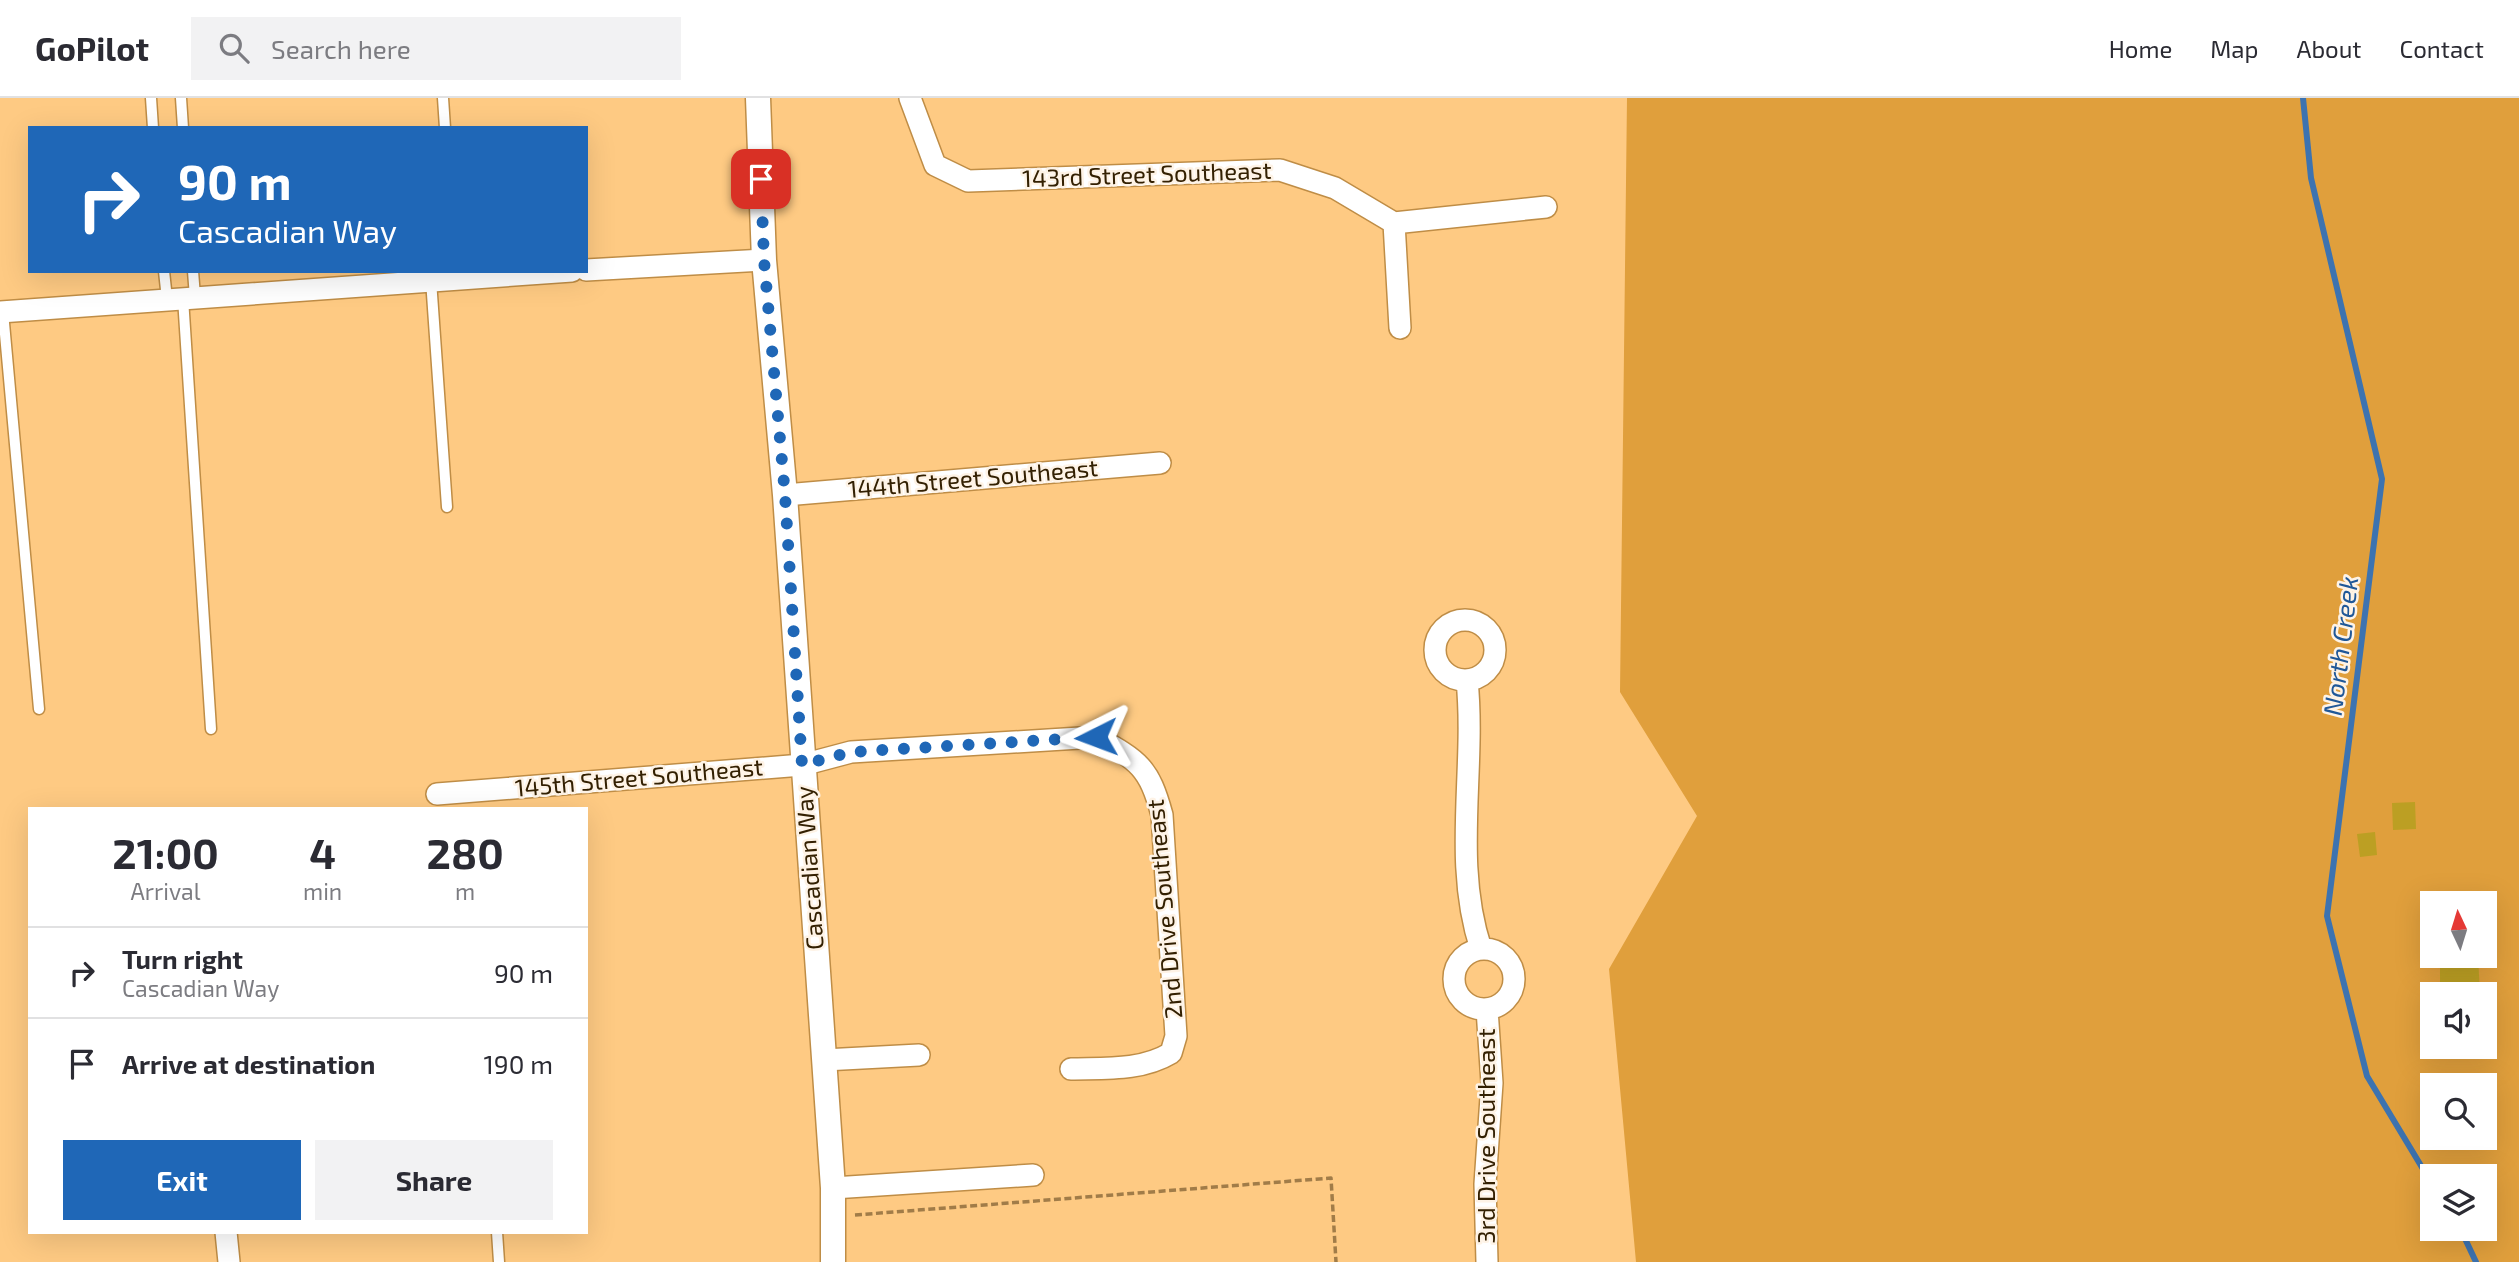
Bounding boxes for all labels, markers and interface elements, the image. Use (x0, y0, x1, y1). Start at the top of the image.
search box (191, 17, 681, 80)
text: GoPilot (35, 28, 149, 68)
icon: search (215, 29, 253, 67)
text: Search here (271, 33, 411, 64)
text: Home (2109, 34, 2172, 63)
text: Map (2210, 34, 2258, 63)
text: About (2296, 34, 2362, 63)
text: Contact (2400, 34, 2484, 63)
pin (731, 149, 791, 209)
text: 90 m (178, 151, 292, 210)
icon: right (63, 154, 154, 245)
street label: 143rd Street Southeast (1022, 155, 1272, 192)
icon: arrive (742, 160, 780, 198)
text: Cascadian Way (178, 211, 397, 249)
street label: 144th Street Southeast (847, 452, 1099, 503)
water label: North Creek (2316, 574, 2363, 717)
position arrow (1059, 700, 1133, 774)
street label: 145th Street Southeast (514, 751, 764, 802)
street label: Cascadian Way (788, 785, 829, 951)
street label: 2nd Drive Southeast (1139, 798, 1188, 1020)
text: 21:00 (112, 827, 219, 877)
text: 4 (309, 827, 336, 877)
text: 280 (427, 827, 504, 877)
text: Arrival (131, 877, 201, 905)
text: min (303, 877, 342, 905)
text: m (455, 877, 475, 905)
north arrow (2420, 891, 2497, 968)
map controls (2420, 891, 2497, 1241)
text: Turn right (122, 943, 243, 974)
icon: right (63, 954, 101, 992)
text: 90 m (494, 957, 553, 988)
text: Cascadian Way (122, 974, 279, 1002)
button: sound (2420, 982, 2497, 1059)
street label: 3rd Drive Southeast (1471, 1028, 1500, 1244)
icon: arrive (63, 1045, 101, 1083)
text: Arrive at destination (122, 1048, 375, 1079)
text: 190 m (484, 1048, 553, 1079)
button: search (2420, 1073, 2497, 1150)
button: Exit (63, 1140, 301, 1220)
button: Share (315, 1140, 553, 1220)
button: layers (2420, 1164, 2497, 1241)

